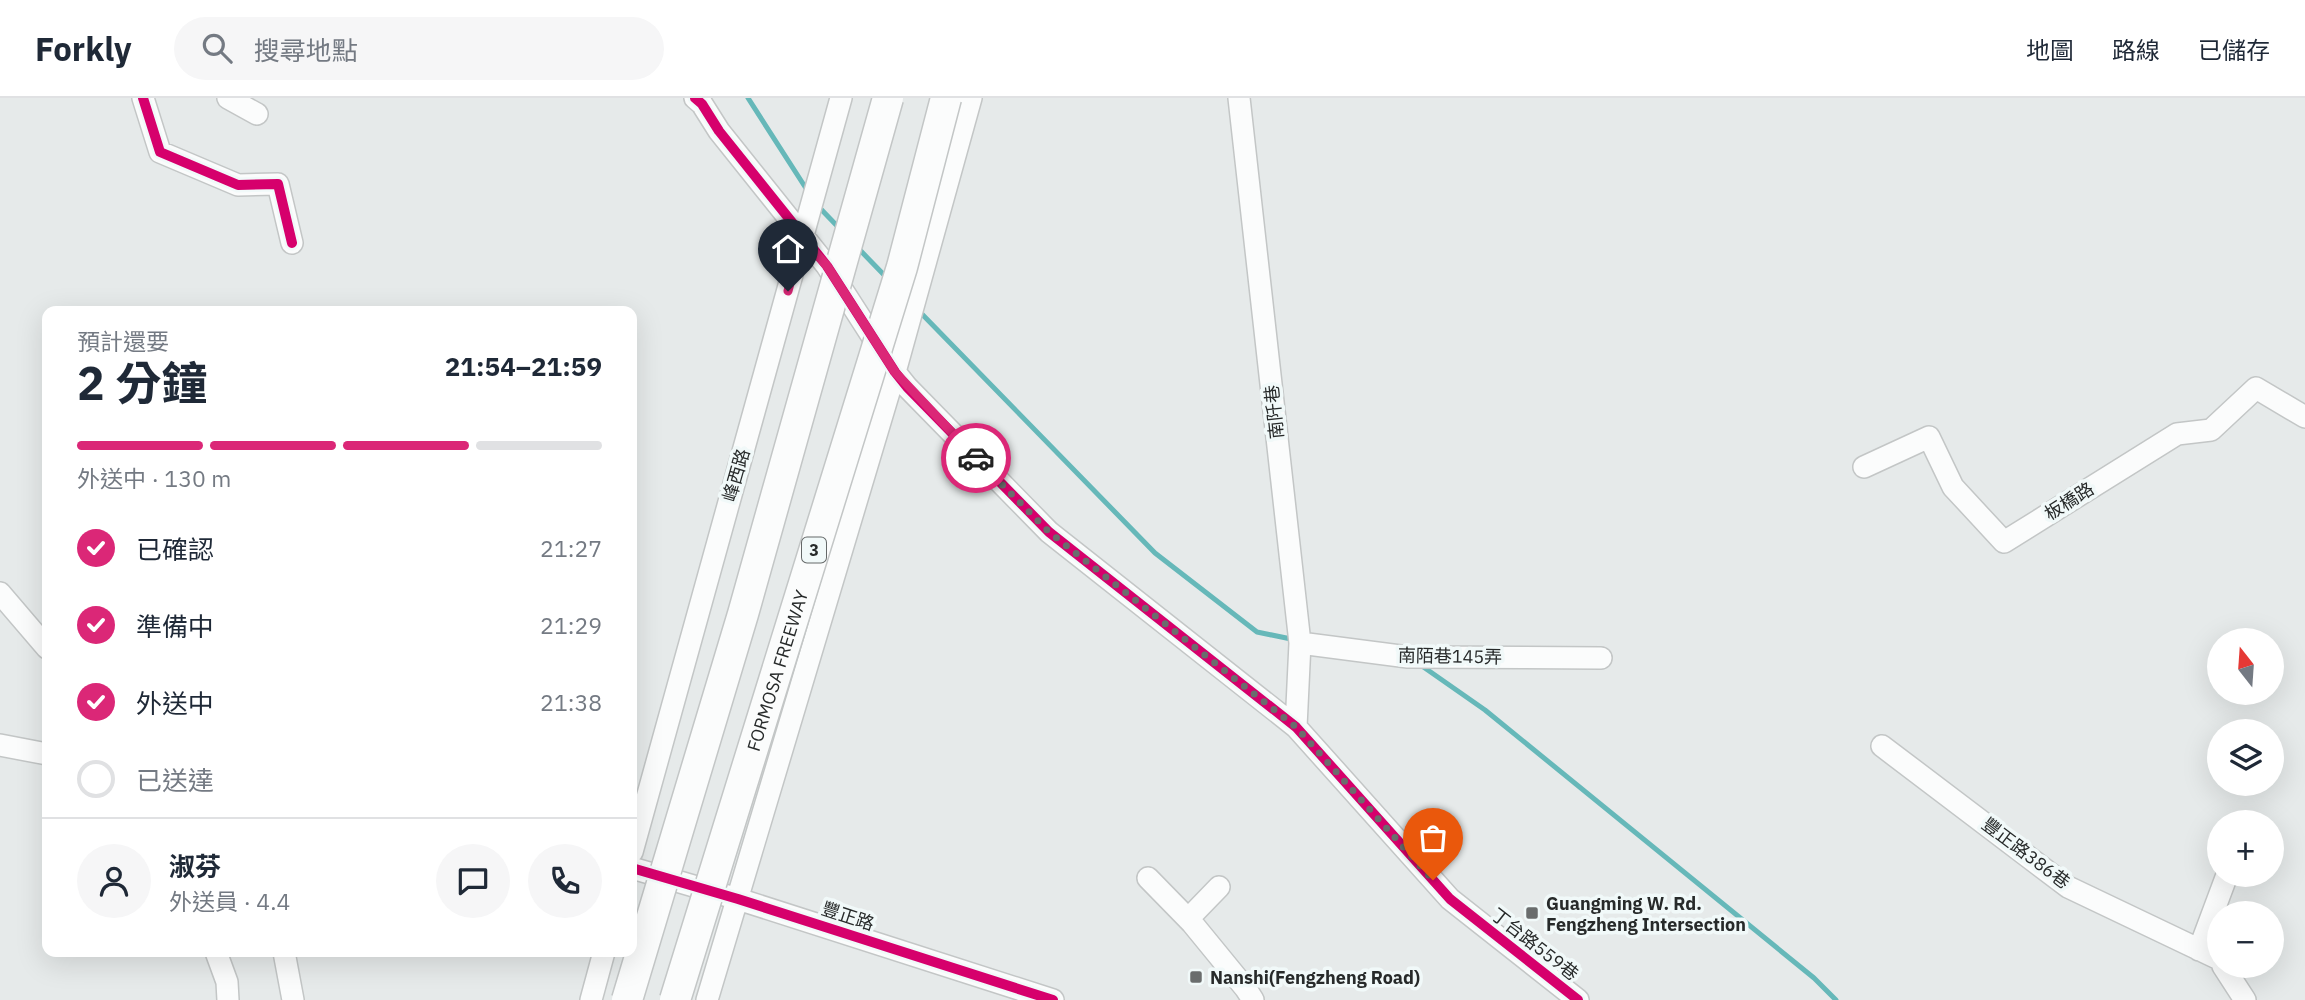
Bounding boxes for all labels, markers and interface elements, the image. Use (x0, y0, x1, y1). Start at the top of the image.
search box (174, 17, 664, 80)
text: Forkly (35, 27, 132, 70)
icon: search (198, 29, 236, 67)
text: 搜尋地點 (254, 33, 358, 67)
text: 地圖 (2026, 34, 2074, 66)
text: 路線 (2112, 34, 2160, 66)
text: 已儲存 (2198, 34, 2270, 66)
pin (758, 219, 818, 291)
icon: home (769, 230, 807, 268)
text: 預計還要 (77, 326, 169, 356)
text: 21:54–21:59 (445, 349, 602, 383)
text: 2 分鐘 (77, 353, 207, 413)
street label: 南阡巷 (1260, 384, 1288, 440)
courier (941, 423, 1011, 493)
icon: car (957, 439, 995, 477)
street label: 峰西路 (718, 446, 754, 504)
text: 外送中 · 130 m (77, 463, 231, 493)
street label: 板橋路 (2040, 477, 2098, 525)
icon: check (77, 529, 115, 567)
text: 已確認 (136, 532, 214, 566)
text: 21:27 (540, 533, 602, 563)
road number: 3 (802, 538, 826, 562)
street label: FORMOSA FREEWAY (741, 587, 813, 754)
icon: check (77, 606, 115, 644)
text: 準備中 (136, 609, 214, 643)
text: 21:29 (540, 610, 602, 640)
north arrow (2207, 628, 2284, 705)
map controls (2207, 628, 2284, 978)
street label: 南陌巷145弄 (1398, 644, 1502, 668)
icon: check (77, 683, 115, 721)
text: 外送中 (136, 686, 214, 720)
text: 21:38 (540, 687, 602, 717)
button: layers (2207, 719, 2284, 796)
text: 已送達 (136, 763, 214, 797)
pin (1403, 808, 1463, 880)
button: + (2207, 810, 2284, 887)
street label: 豐正路386巷 (1977, 812, 2075, 894)
icon: bag (1414, 819, 1452, 857)
button: person (77, 844, 151, 918)
button: chat (436, 844, 510, 918)
button: phone (528, 844, 602, 918)
text: 淑芬 (169, 849, 221, 883)
text: 外送員 · 4.4 (169, 886, 290, 916)
place label: Guangming W. Rd. Fengzheng Intersection (1546, 892, 1746, 936)
street label: 豐正路 (819, 897, 877, 935)
button: − (2207, 901, 2284, 978)
street label: 丁台路559巷 (1487, 903, 1583, 985)
marker: Guangming W. Rd. Fengzheng Intersection (1524, 905, 1540, 921)
place label: Nanshi(Fengzheng Road) (1210, 966, 1420, 989)
marker: Nanshi(Fengzheng Road) (1188, 969, 1204, 985)

